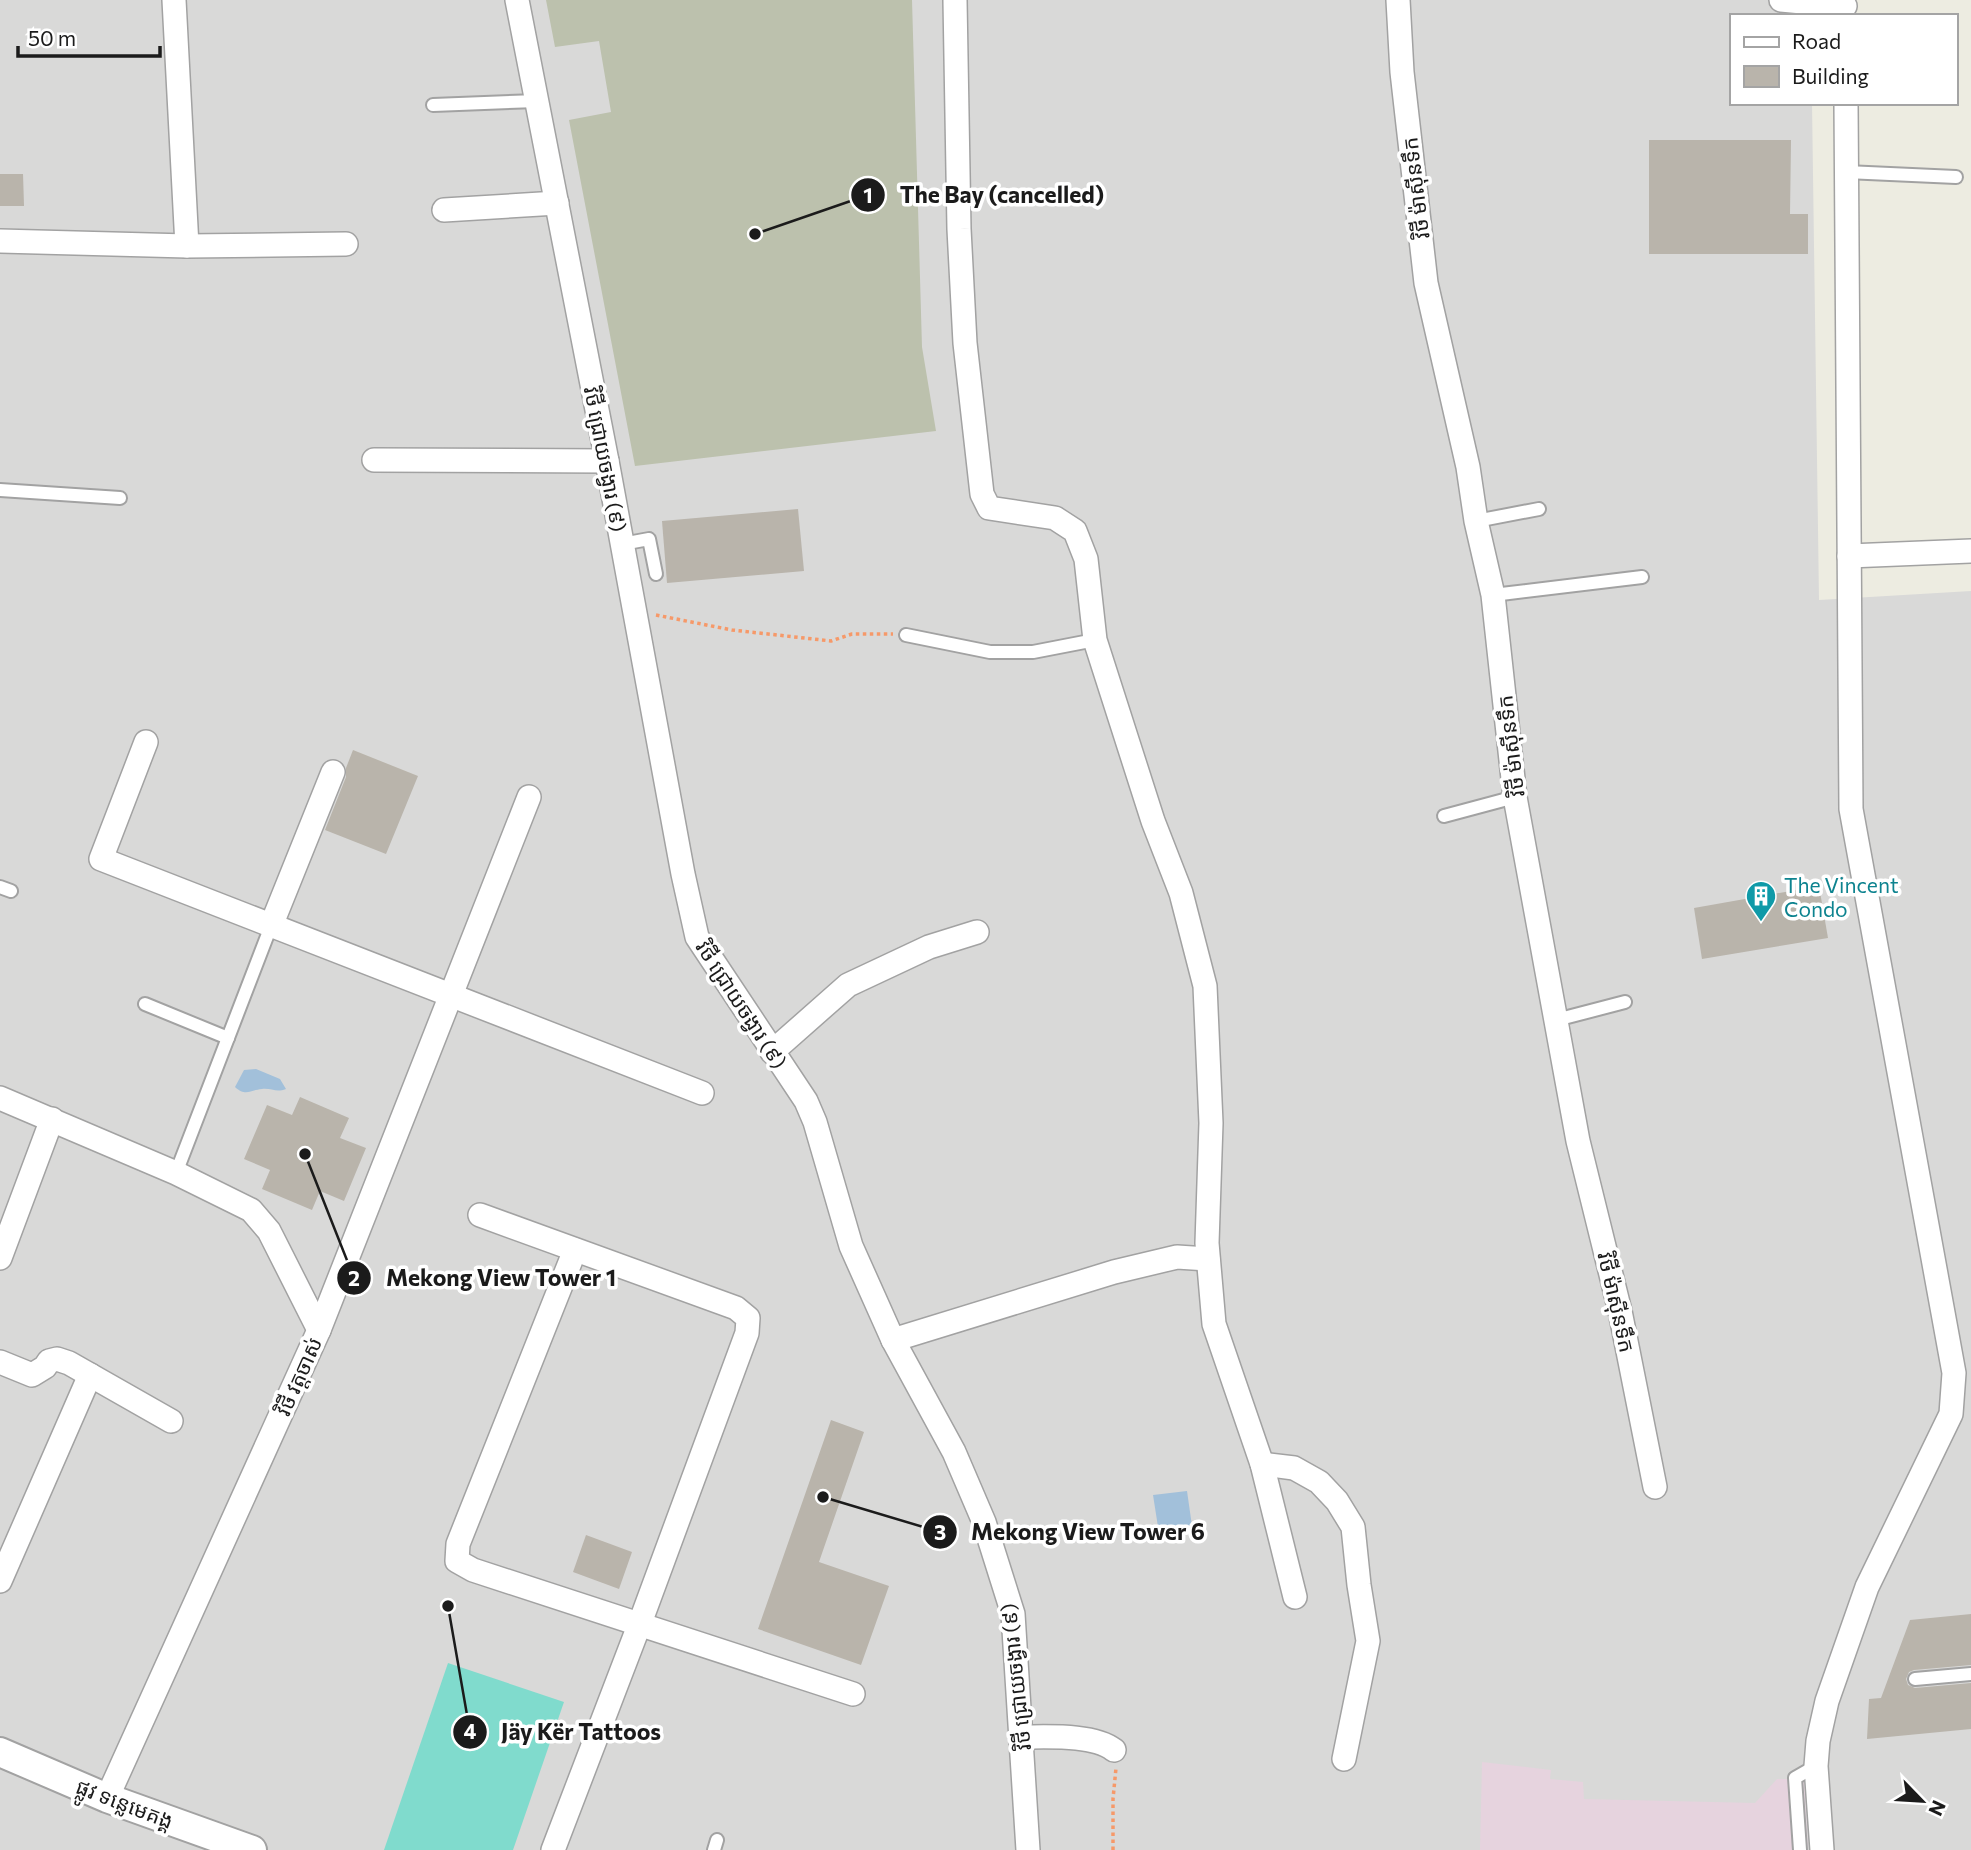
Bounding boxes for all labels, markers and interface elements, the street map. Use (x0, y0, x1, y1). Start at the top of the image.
scale bar (18, 14, 159, 58)
legend (1730, 14, 1957, 105)
text: 50 m (28, 25, 76, 50)
text: Road (1792, 28, 1841, 53)
text: Building (1792, 63, 1869, 88)
street label: វិថី ម៉ាស៊ីនទឹក (1396, 135, 1436, 241)
callout: The Bay (cancelled) (851, 173, 1118, 217)
text: The Bay (cancelled) (900, 180, 1104, 208)
text: 1 (863, 182, 873, 207)
street label: វិថី ជ្រោយចង្វារ (៩) (577, 383, 632, 534)
street label: វិថី ម៉ាស៊ីនទឹក (1491, 693, 1531, 799)
place label: The Vincent Condo (1784, 872, 1899, 921)
building icon: The Vincent Condo (1744, 879, 1778, 923)
street label: វិថី ជ្រោយចង្វារ (៩) (689, 935, 793, 1074)
street label: វិថី ម៉ាស៊ីនទឹក (1591, 1249, 1641, 1355)
callout: Mekong View Tower 1 (337, 1256, 630, 1300)
text: Mekong View Tower 1 (386, 1263, 616, 1291)
text: 2 (348, 1265, 360, 1290)
street label: វិថី វត្តចាស់ (269, 1333, 329, 1421)
callout: Mekong View Tower 6 (922, 1510, 1219, 1554)
text: Mekong View Tower 6 (971, 1517, 1205, 1545)
text: 3 (934, 1519, 946, 1544)
street label: វិថី ជ្រោយចង្វារ (៩) (995, 1602, 1038, 1752)
callout: Jäy Kër Tattoos (452, 1710, 675, 1754)
text: Jäy Kër Tattoos (501, 1717, 661, 1745)
text: 4 (464, 1718, 477, 1743)
north arrow (1887, 1766, 1957, 1836)
street label: ផ្លូវ ទន្លេមេគង្គ (70, 1773, 177, 1841)
text: N (1924, 1797, 1951, 1820)

